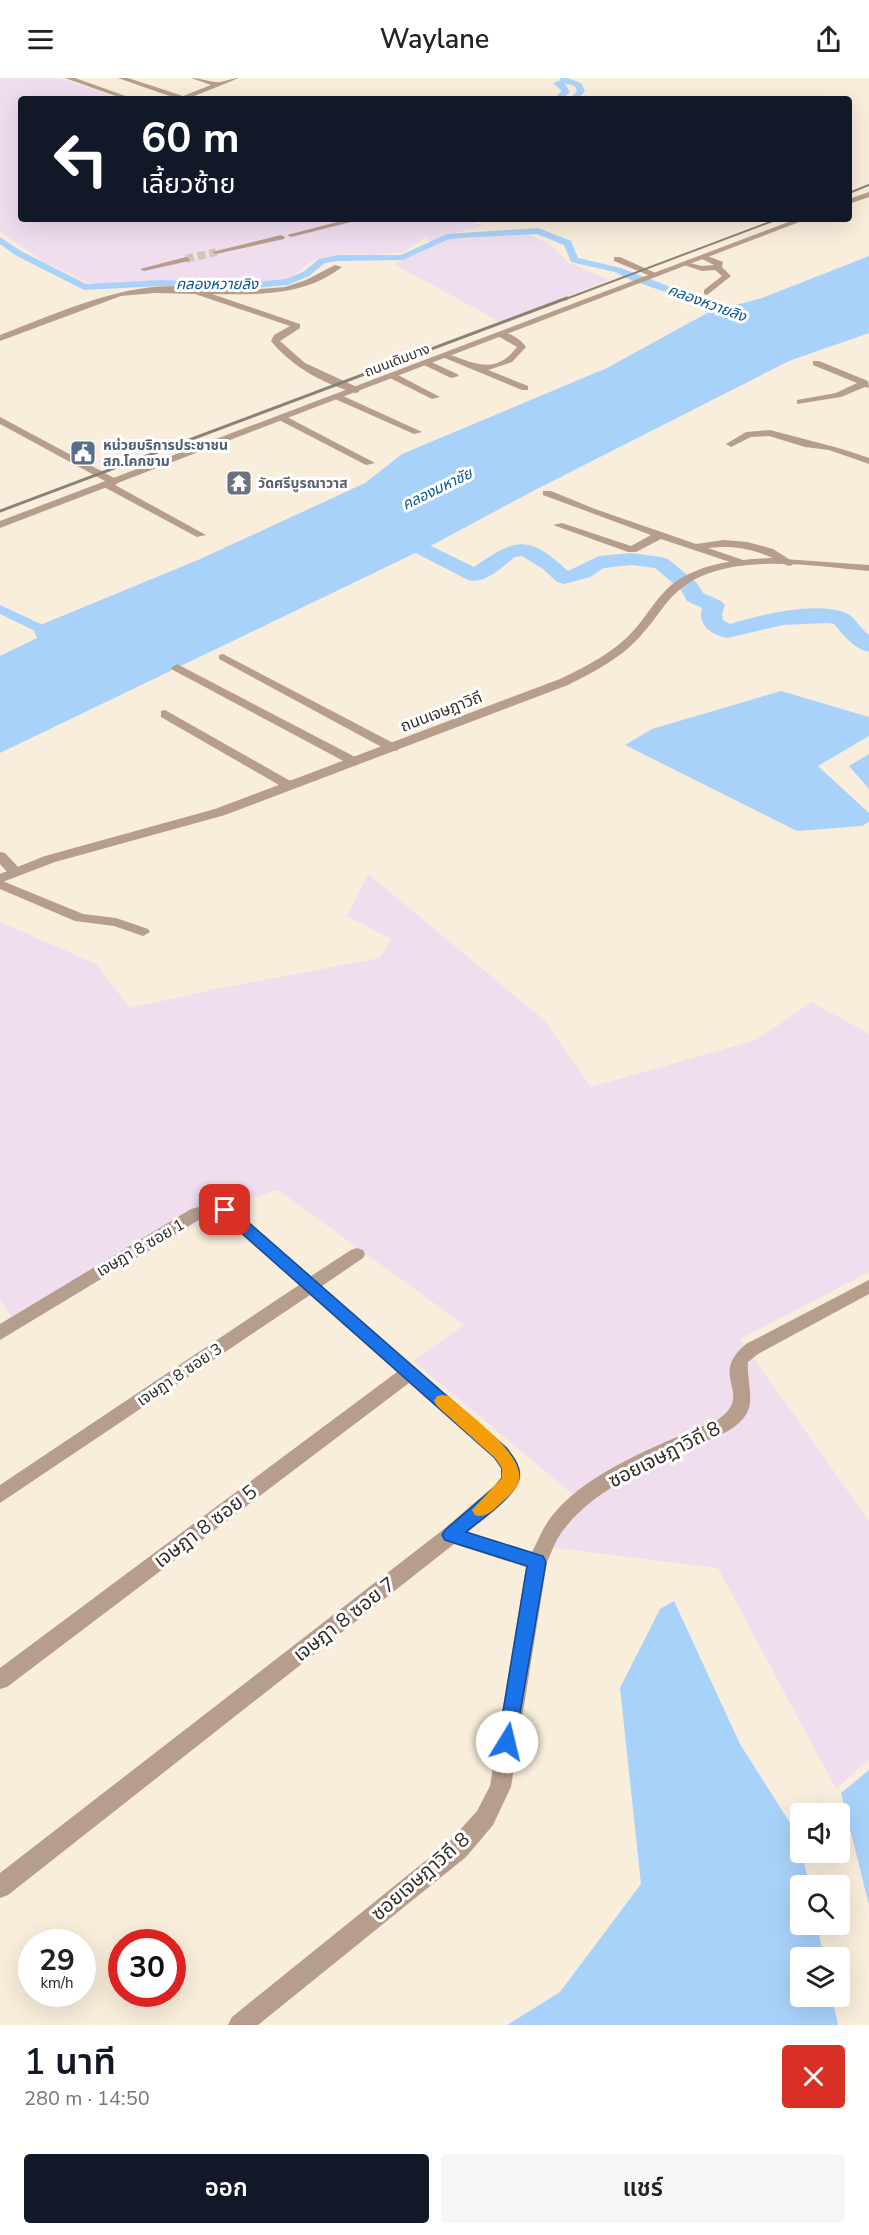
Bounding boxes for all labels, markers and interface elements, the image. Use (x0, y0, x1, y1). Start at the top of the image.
text: Waylane (380, 21, 489, 58)
icon: menu (24, 23, 57, 56)
icon: share (812, 23, 845, 56)
text: 60 m (141, 110, 240, 167)
icon: left (42, 120, 120, 198)
text: เลี้ยวซ้าย (141, 166, 235, 203)
water label: คลองหวายลิง (176, 274, 259, 294)
water label: คลองหวายลิง (665, 280, 750, 327)
street label: ถนนเดิมบาง (362, 339, 433, 382)
place label: หน่วยบริการประชาชน สภ.โคกขาม (103, 436, 228, 471)
public building icon: หน่วยบริการประชาชน สภ.โคกขาม (68, 438, 98, 468)
water label: คลองมหาชัย (399, 463, 476, 515)
temple icon: วัดศรีบูรณาวาส (224, 468, 254, 498)
place label: วัดศรีบูรณาวาส (258, 474, 348, 493)
street label: ถนนเจษฎาวิถี (397, 686, 485, 738)
pin (199, 1184, 250, 1235)
icon: arrive (208, 1193, 241, 1226)
street label: เจษฎา 8 ซอย 1 (92, 1214, 189, 1282)
street label: เจษฎา 8 ซอย 3 (133, 1338, 226, 1411)
street label: ซอยเจษฎาวิถี 8 (604, 1415, 725, 1494)
street label: เจษฎา 8 ซอย 5 (148, 1479, 262, 1574)
street label: เจษฎา 8 ซอย 7 (288, 1571, 401, 1668)
position arrow (475, 1710, 539, 1774)
map controls (790, 1803, 850, 2007)
button: sound (790, 1803, 850, 1863)
street label: ซอยเจษฎาวิถี 8 (365, 1826, 475, 1927)
button: search (790, 1875, 850, 1935)
speed limit sign: 30 (108, 1929, 186, 2007)
text: 29 (39, 1940, 75, 1981)
button: layers (790, 1947, 850, 2007)
text: km/h (40, 1973, 74, 1993)
text: 1 นาที (24, 2038, 116, 2087)
button: close (782, 2045, 845, 2108)
text: 280 m · 14:50 (24, 2085, 150, 2112)
button: ออก (24, 2154, 429, 2223)
button: แชร์ (441, 2154, 845, 2223)

